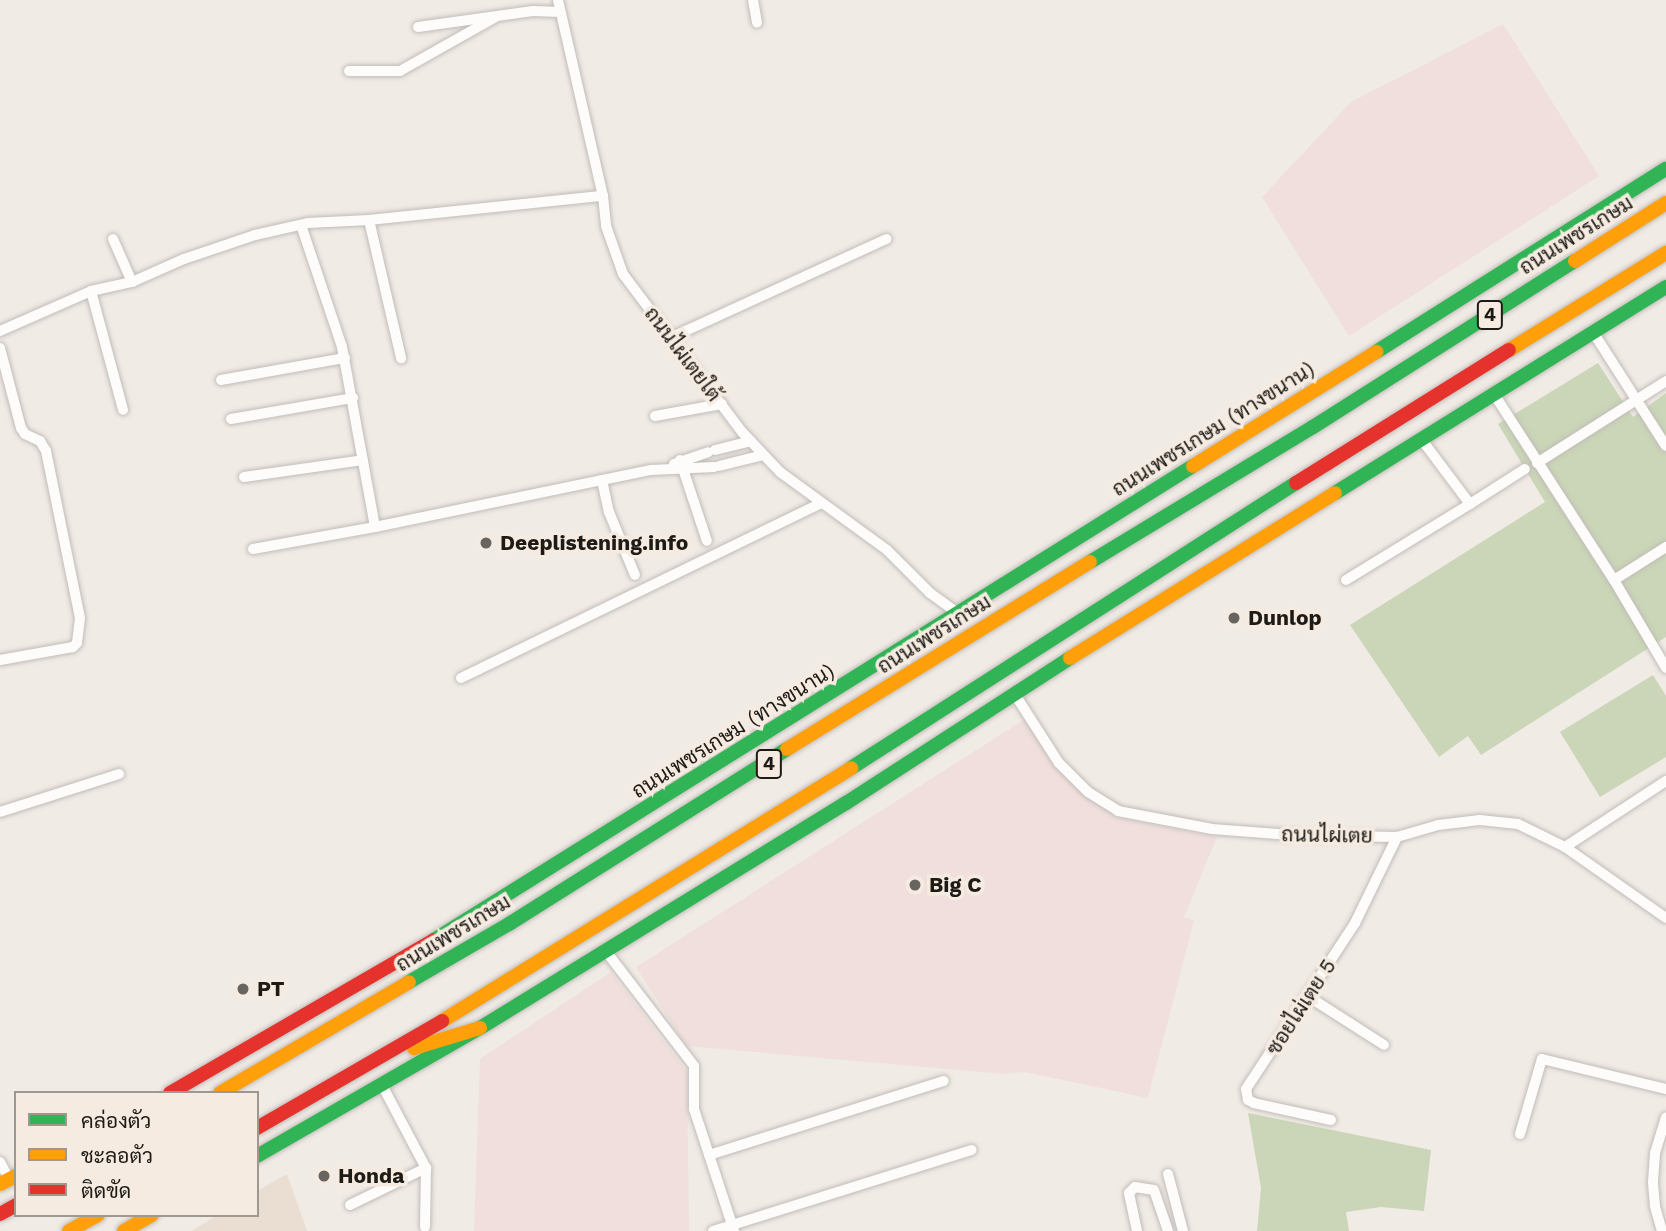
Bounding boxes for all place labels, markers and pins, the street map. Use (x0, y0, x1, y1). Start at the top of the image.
place label: Deeplistening.info (500, 530, 688, 556)
marker: Deeplistening.info (478, 535, 494, 551)
place label: Dunlop (1248, 605, 1322, 631)
marker: Dunlop (1226, 610, 1242, 626)
place label: Big C (929, 872, 982, 898)
marker: Big C (907, 877, 923, 893)
place label: PT (257, 976, 284, 1002)
marker: PT (235, 981, 251, 997)
place label: Honda (338, 1163, 404, 1189)
marker: Honda (316, 1168, 332, 1184)

